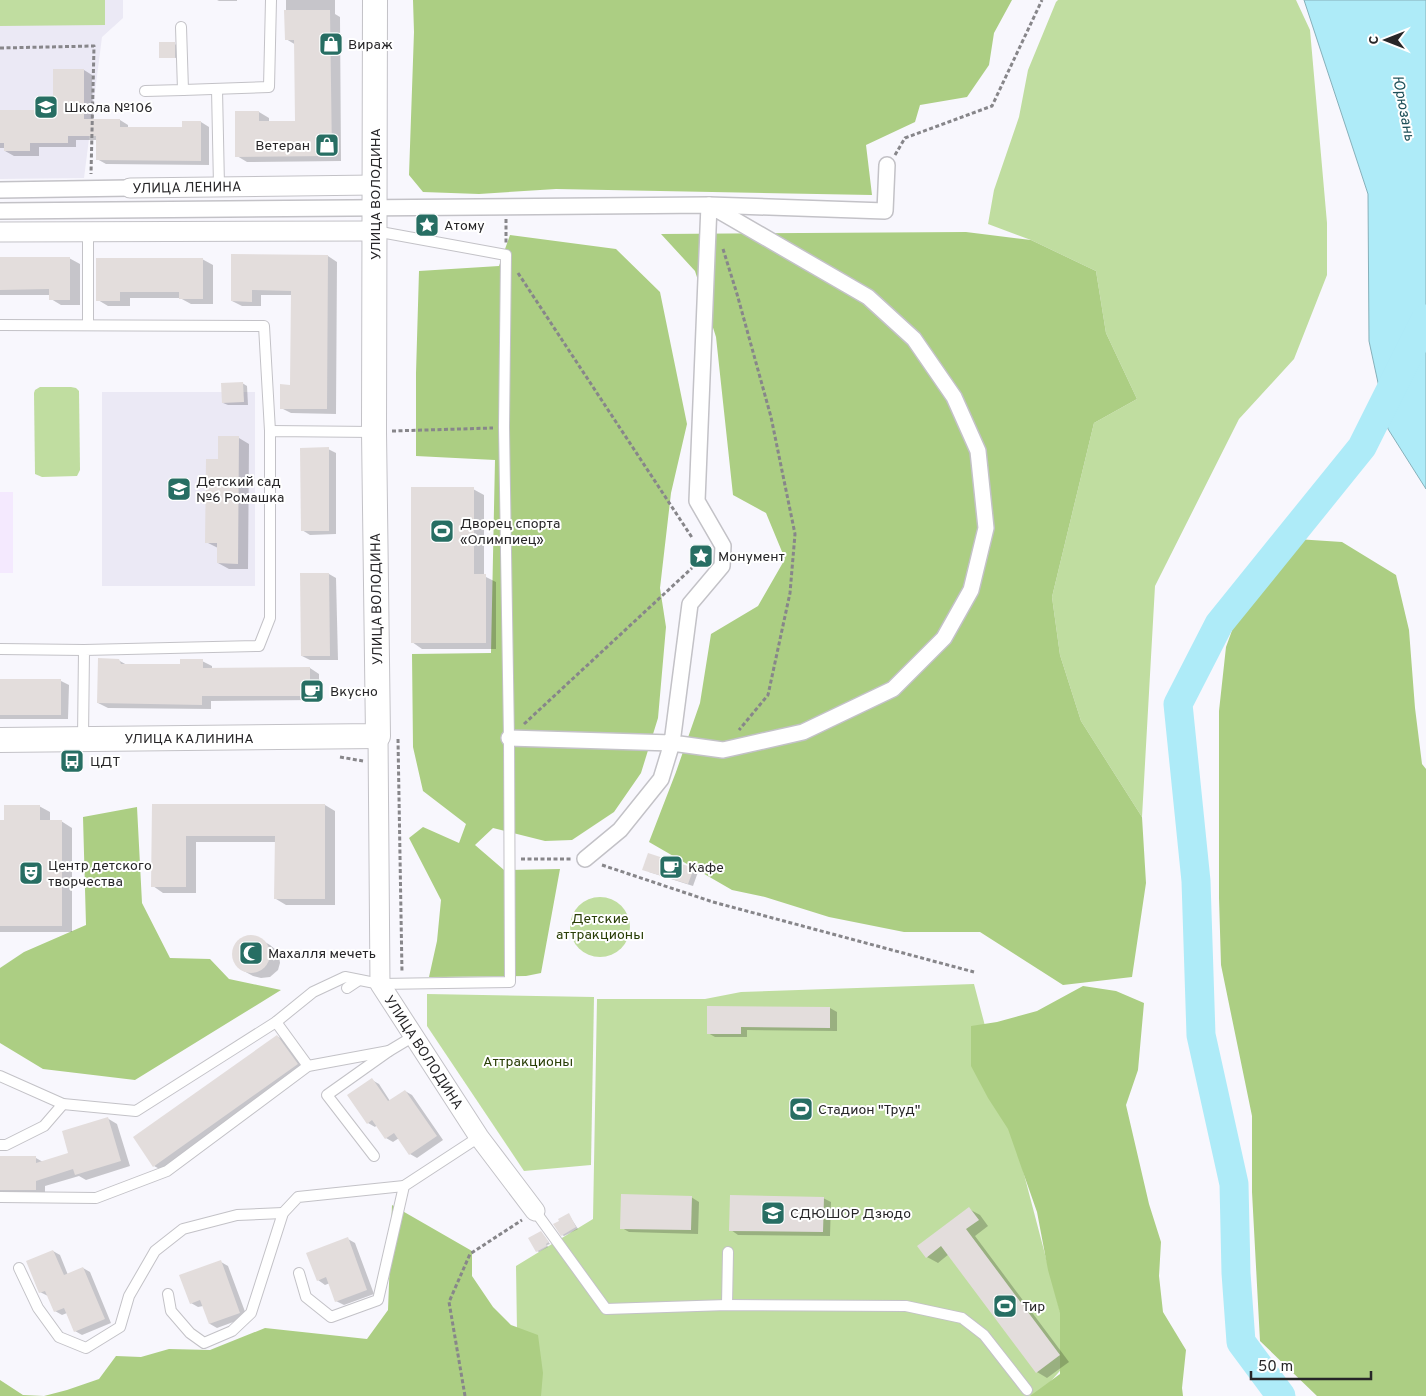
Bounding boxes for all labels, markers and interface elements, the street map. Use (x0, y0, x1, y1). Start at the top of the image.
north arrow (1361, 15, 1411, 65)
shop icon: Вираж (318, 31, 344, 57)
text: С (1366, 35, 1383, 44)
place label: Вираж (348, 37, 393, 54)
water label: Юрюзань (1387, 74, 1418, 143)
school or university icon: Школа №106 (33, 94, 59, 120)
place label: Школа №106 (64, 100, 153, 117)
street label: УЛИЦА ВОЛОДИНА (368, 128, 385, 260)
shop icon: Ветеран (314, 132, 340, 158)
place label: Ветеран (255, 138, 310, 155)
street label: УЛИЦА ЛЕНИНА (132, 179, 242, 198)
place icon: Атому (414, 212, 440, 238)
place label: Атому (444, 218, 485, 235)
place label: Детский сад №6 Ромашка (196, 474, 285, 507)
school or university icon: Детский сад №6 Ромашка (166, 476, 192, 502)
place label: Дворец спорта «Олимпиец» (460, 516, 560, 549)
sports icon: Дворец спорта «Олимпиец» (429, 518, 455, 544)
street label: УЛИЦА ВОЛОДИНА (368, 533, 387, 665)
place icon: Монумент (688, 543, 714, 569)
place label: Монумент (718, 549, 785, 566)
cafe icon: Вкусно (299, 678, 325, 704)
place label: Вкусно (330, 684, 378, 701)
street label: УЛИЦА КАЛИНИНА (124, 731, 254, 748)
bus stop icon: ЦДТ (59, 748, 85, 774)
place label: ЦДТ (90, 754, 120, 771)
cafe icon: Кафе (658, 854, 684, 880)
place label: Центр детского творчества (48, 858, 152, 891)
theatre icon: Центр детского творчества (18, 860, 44, 886)
place label: Кафе (688, 860, 724, 877)
park label: Детские аттракционы (556, 911, 644, 944)
mosque icon: Махалля мечеть (238, 940, 264, 966)
place label: Махалля мечеть (268, 946, 376, 963)
street label: УЛИЦА ВОЛОДИНА (380, 993, 466, 1113)
park label: Аттракционы (483, 1054, 573, 1071)
sports icon: Стадион "Труд" (788, 1096, 814, 1122)
place label: Стадион "Труд" (818, 1102, 921, 1119)
school or university icon: СДЮШОР Дзюдо (760, 1200, 786, 1226)
place label: СДЮШОР Дзюдо (790, 1206, 911, 1223)
sports icon: Тир (992, 1293, 1018, 1319)
place label: Тир (1022, 1299, 1045, 1316)
scale bar (1251, 1348, 1371, 1380)
text: 50 m (1258, 1358, 1293, 1377)

